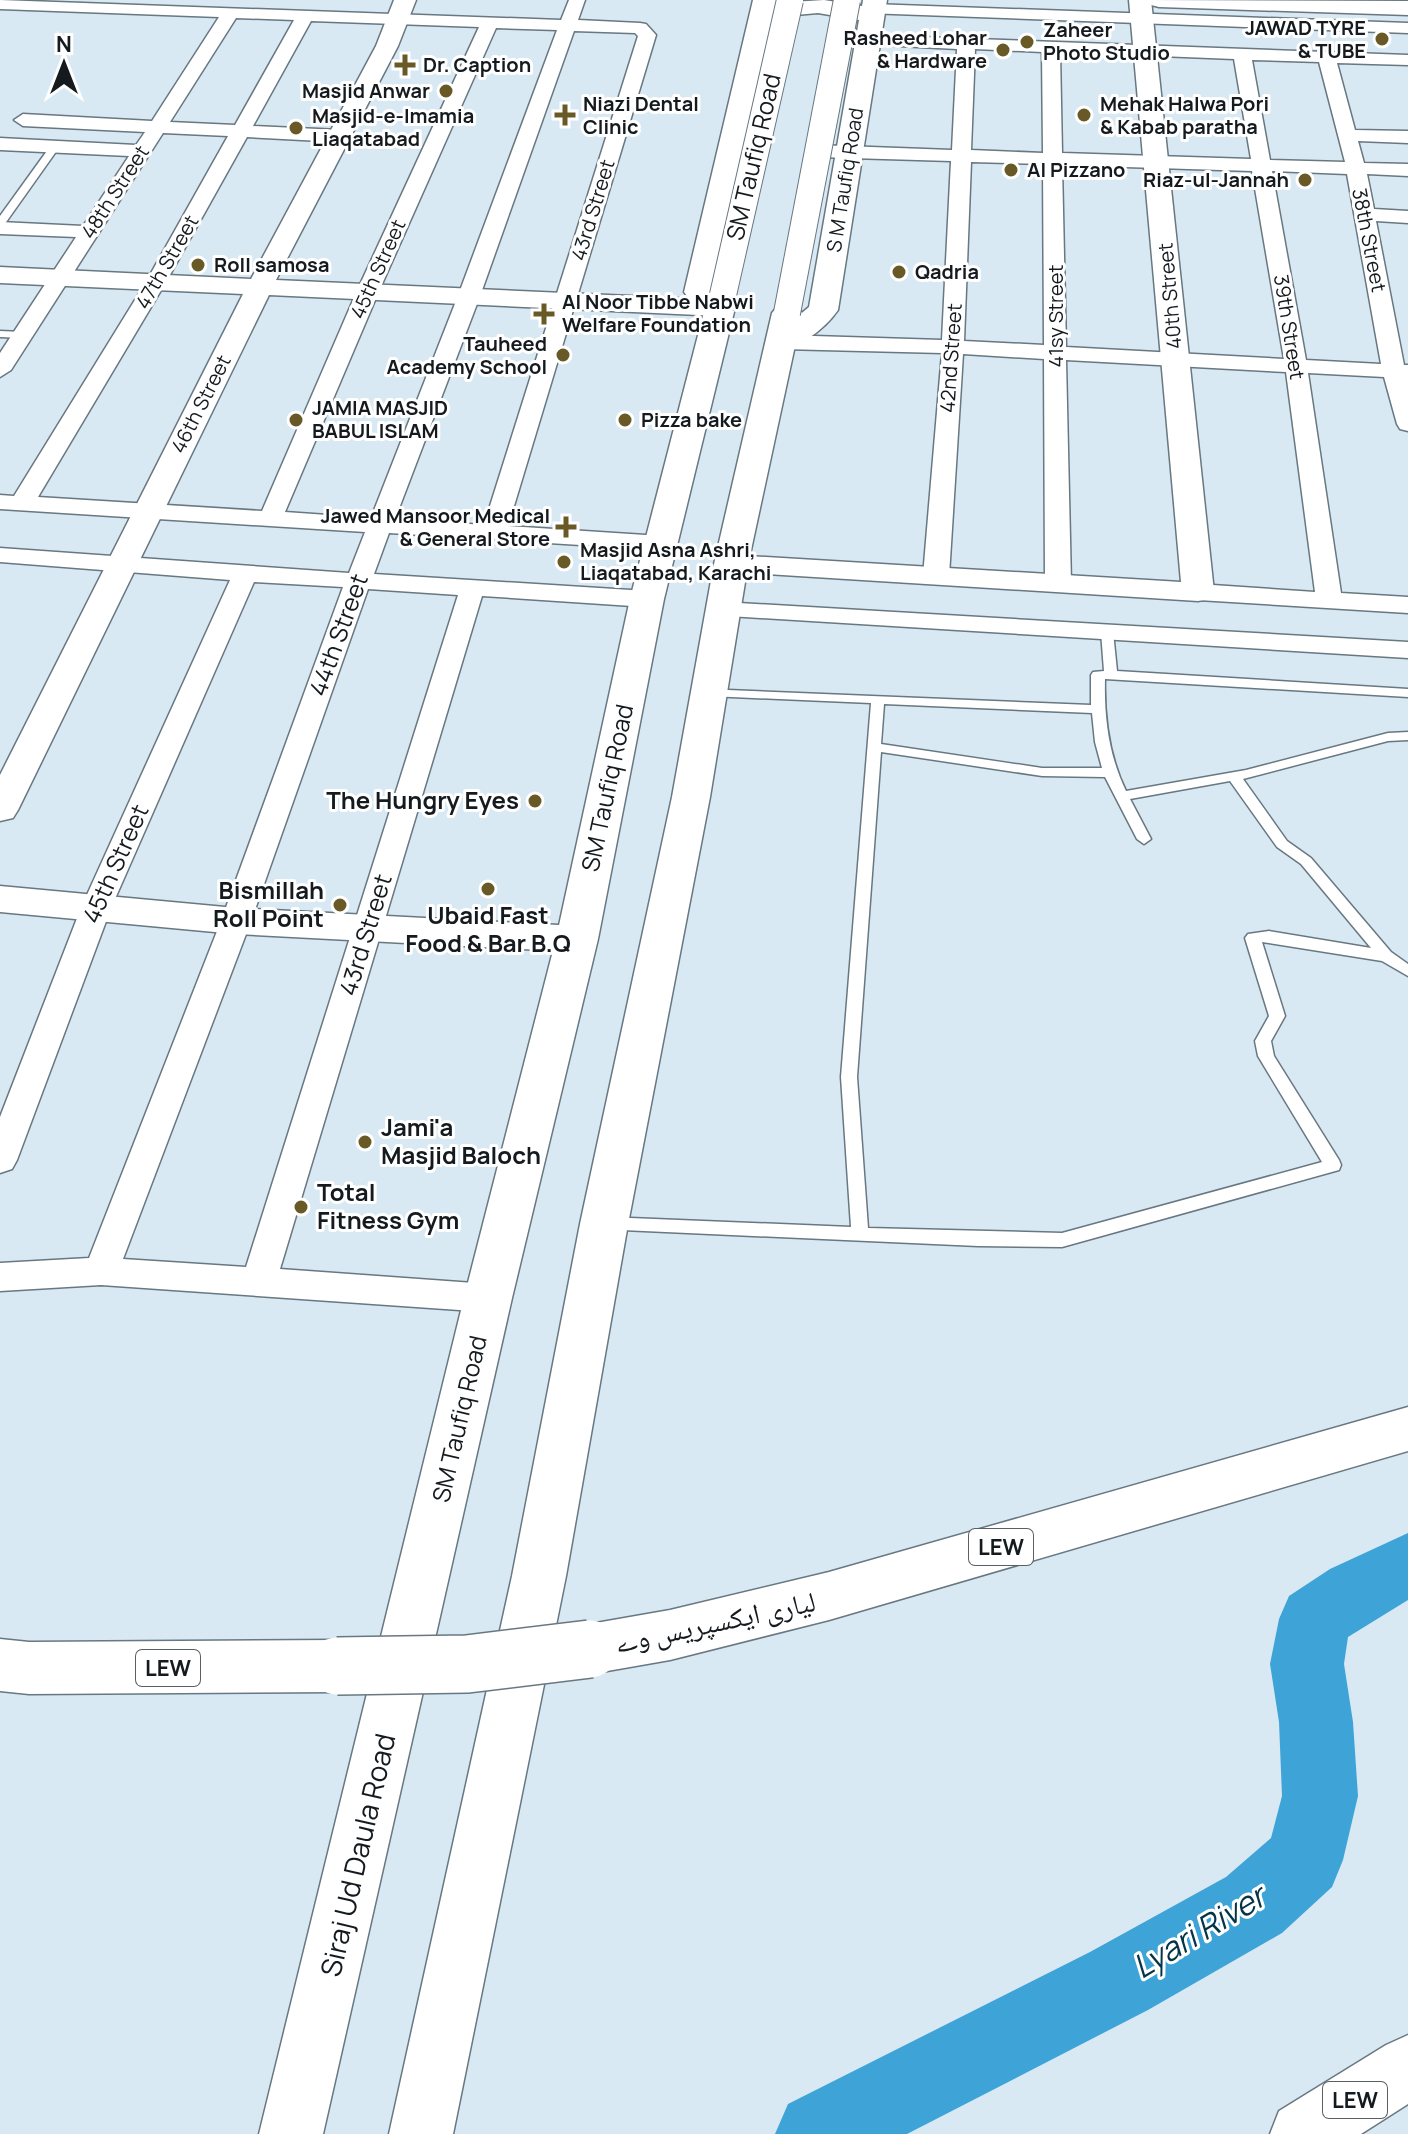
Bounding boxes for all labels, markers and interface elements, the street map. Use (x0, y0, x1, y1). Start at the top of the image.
place label: JAWAD TYRE & TUBE (1245, 14, 1366, 64)
place label: Zaheer Photo Studio (1043, 16, 1170, 66)
north arrow (24, 24, 104, 104)
place label: Rasheed Lohar & Hardware (843, 24, 987, 74)
text: N (56, 29, 72, 59)
marker: JAWAD TYRE & TUBE (1373, 30, 1391, 48)
marker: Zaheer Photo Studio (1018, 33, 1036, 51)
marker: Rasheed Lohar & Hardware (994, 41, 1012, 59)
place label: Dr. Caption (423, 51, 531, 78)
marker: Dr. Caption (394, 54, 416, 76)
street label: SM Taufiq Road (717, 70, 788, 243)
place label: Masjid Anwar (302, 77, 430, 104)
marker: Masjid Anwar (437, 82, 455, 100)
place label: Niazi Dental Clinic (583, 90, 699, 140)
place label: Mehak Halwa Pori & Kabab paratha (1100, 90, 1269, 140)
place label: Masjid-e-Imamia Liaqatabad (312, 102, 474, 152)
marker: Niazi Dental Clinic (554, 104, 576, 126)
street label: S M Taufiq Road (820, 106, 869, 254)
marker: Mehak Halwa Pori & Kabab paratha (1075, 106, 1093, 124)
marker: Masjid-e-Imamia Liaqatabad (287, 119, 305, 137)
street label: 48th Street (74, 140, 155, 244)
street label: 43rd Street (564, 156, 621, 264)
place label: Al Pizzano (1027, 156, 1125, 183)
marker: Al Pizzano (1002, 161, 1020, 179)
place label: Riaz-ul-Jannah (1143, 166, 1289, 193)
marker: Riaz-ul-Jannah (1296, 171, 1314, 189)
street label: 38th Street (1346, 186, 1393, 294)
street label: 47th Street (129, 210, 204, 314)
street label: 45th Street (344, 215, 411, 323)
street label: 40th Street (1151, 242, 1188, 350)
place label: Roll samosa (214, 251, 329, 278)
marker: Roll samosa (189, 256, 207, 274)
place label: Qadria (915, 258, 979, 285)
marker: Qadria (890, 263, 908, 281)
street label: 41sy Street (1042, 265, 1069, 367)
street label: 39th Street (1268, 272, 1311, 381)
place label: Al Noor Tibbe Nabwi Welfare Foundation (562, 288, 754, 338)
street label: 42nd Street (933, 302, 968, 414)
marker: Al Noor Tibbe Nabwi Welfare Foundation (533, 303, 555, 325)
place label: Tauheed Academy School (386, 330, 547, 380)
marker: Tauheed Academy School (554, 346, 572, 364)
street label: 46th Street (164, 350, 237, 458)
place label: JAMIA MASJID BABUL ISLAM (312, 394, 448, 444)
place label: Pizza bake (641, 406, 742, 433)
marker: JAMIA MASJID BABUL ISLAM (287, 411, 305, 429)
marker: Pizza bake (616, 411, 634, 429)
place label: Jawed Mansoor Medical & General Store (321, 502, 550, 552)
marker: Jawed Mansoor Medical & General Store (557, 518, 575, 536)
place label: Masjid Asna Ashri, Liaqatabad, Karachi (580, 536, 771, 586)
marker: Masjid Asna Ashri, Liaqatabad, Karachi (555, 553, 573, 571)
street label: 44th Street (300, 569, 375, 700)
street label: SM Taufiq Road (573, 701, 640, 874)
place label: The Hungry Eyes (326, 783, 519, 816)
marker: The Hungry Eyes (526, 792, 544, 810)
street label: 45th Street (74, 799, 156, 928)
street label: 43rd Street (330, 870, 399, 999)
place label: Bismillah Roll Point (213, 873, 324, 934)
marker: Ubaid Fast Food & Bar B.Q (479, 880, 497, 898)
marker: Bismillah Roll Point (331, 896, 349, 914)
place label: Ubaid Fast Food & Bar B.Q (405, 898, 571, 959)
place label: Jami'a Masjid Baloch (381, 1110, 541, 1171)
marker: Jami'a Masjid Baloch (356, 1133, 374, 1151)
place label: Total Fitness Gym (317, 1175, 459, 1236)
marker: Total Fitness Gym (292, 1198, 310, 1216)
street label: SM Taufiq Road (423, 1332, 494, 1505)
road number: LEW (969, 1529, 1033, 1565)
street label: لیاری ایکسپریس وے (611, 1581, 819, 1661)
road number: LEW (136, 1650, 200, 1686)
street label: Siraj Ud Daula Road (311, 1729, 403, 1980)
water label: Lyari River (1124, 1872, 1277, 1988)
road number: LEW (1323, 2082, 1387, 2118)

